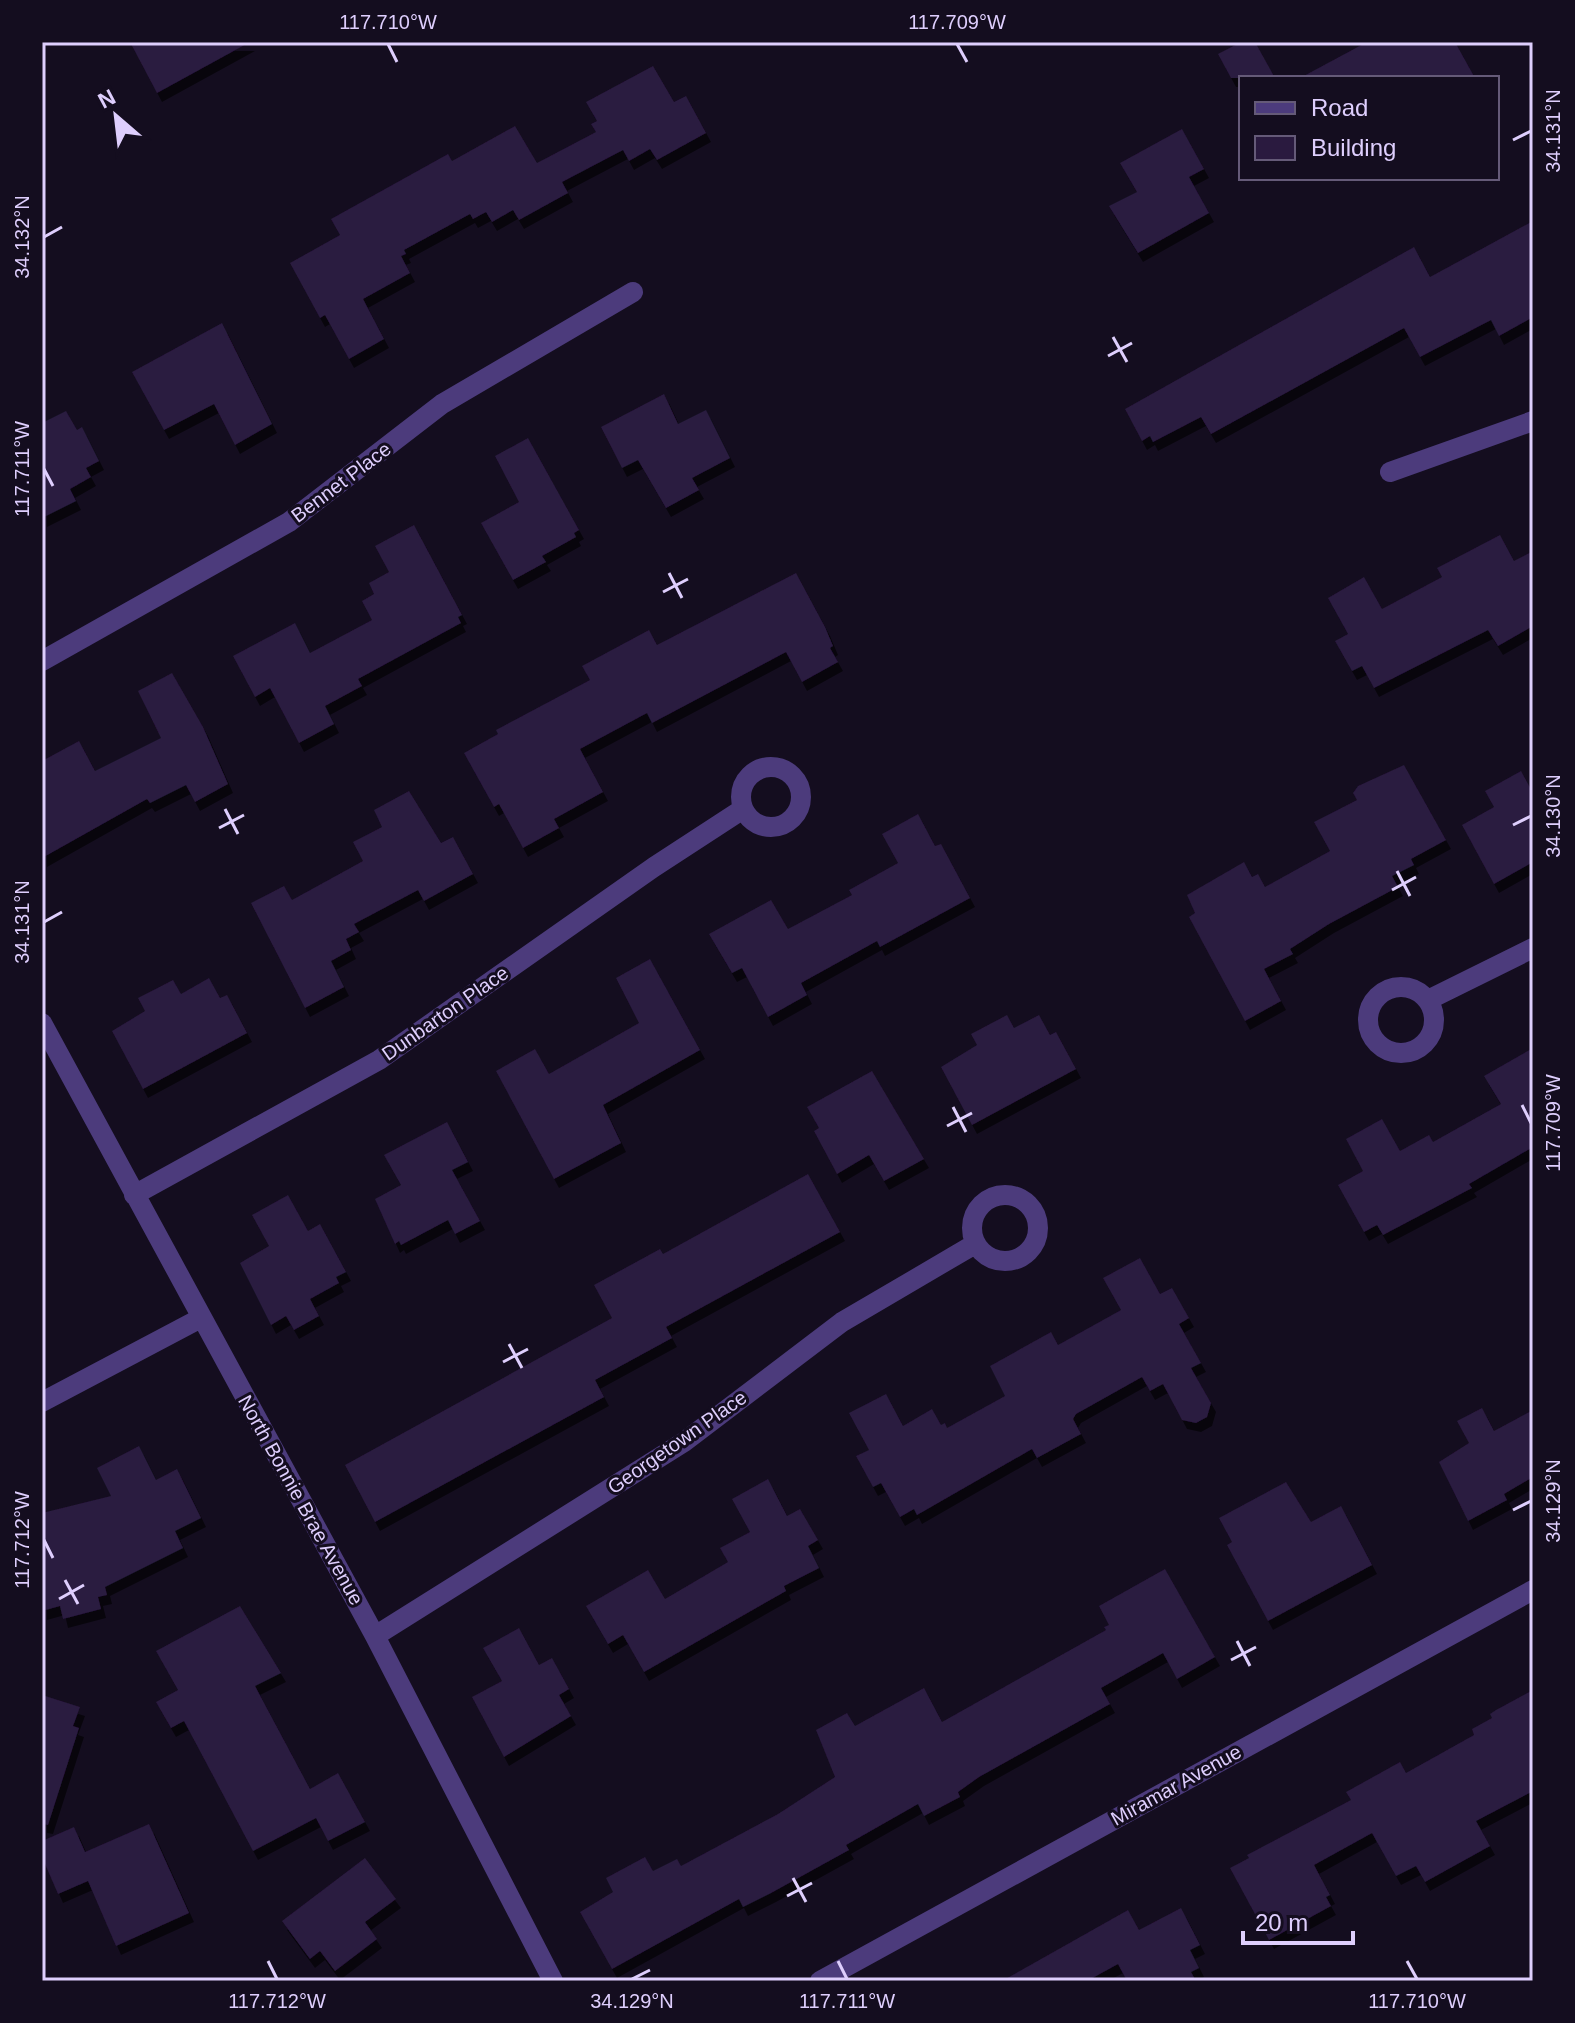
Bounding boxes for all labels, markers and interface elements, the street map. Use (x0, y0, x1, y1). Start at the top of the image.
text: 117.710°W (339, 11, 437, 33)
text: 117.709°W (908, 11, 1006, 33)
north arrow (76, 76, 156, 156)
legend (1239, 76, 1499, 180)
text: N (94, 84, 120, 114)
text: 34.131°N (1542, 89, 1564, 173)
text: Road (1311, 94, 1368, 121)
text: Building (1311, 134, 1396, 161)
text: 34.132°N (11, 195, 33, 279)
text: 117.711°W (11, 421, 33, 517)
street label: Bennet Place (287, 437, 395, 527)
text: 34.130°N (1542, 774, 1564, 858)
text: 34.131°N (11, 880, 33, 964)
street label: Dunbarton Place (378, 961, 512, 1065)
text: 117.709°W (1542, 1074, 1564, 1172)
street label: Georgetown Place (603, 1386, 751, 1498)
street label: North Bonnie Brae Avenue (234, 1391, 368, 1609)
text: 34.129°N (1542, 1459, 1564, 1543)
text: 117.712°W (11, 1491, 33, 1589)
street label: Miramar Avenue (1107, 1740, 1245, 1830)
scale bar (1243, 1895, 1353, 1945)
text: 20 m (1255, 1909, 1308, 1936)
text: 117.712°W (228, 1990, 326, 2012)
text: 34.129°N (590, 1990, 674, 2012)
text: 117.711°W (799, 1990, 895, 2012)
text: 117.710°W (1368, 1990, 1466, 2012)

